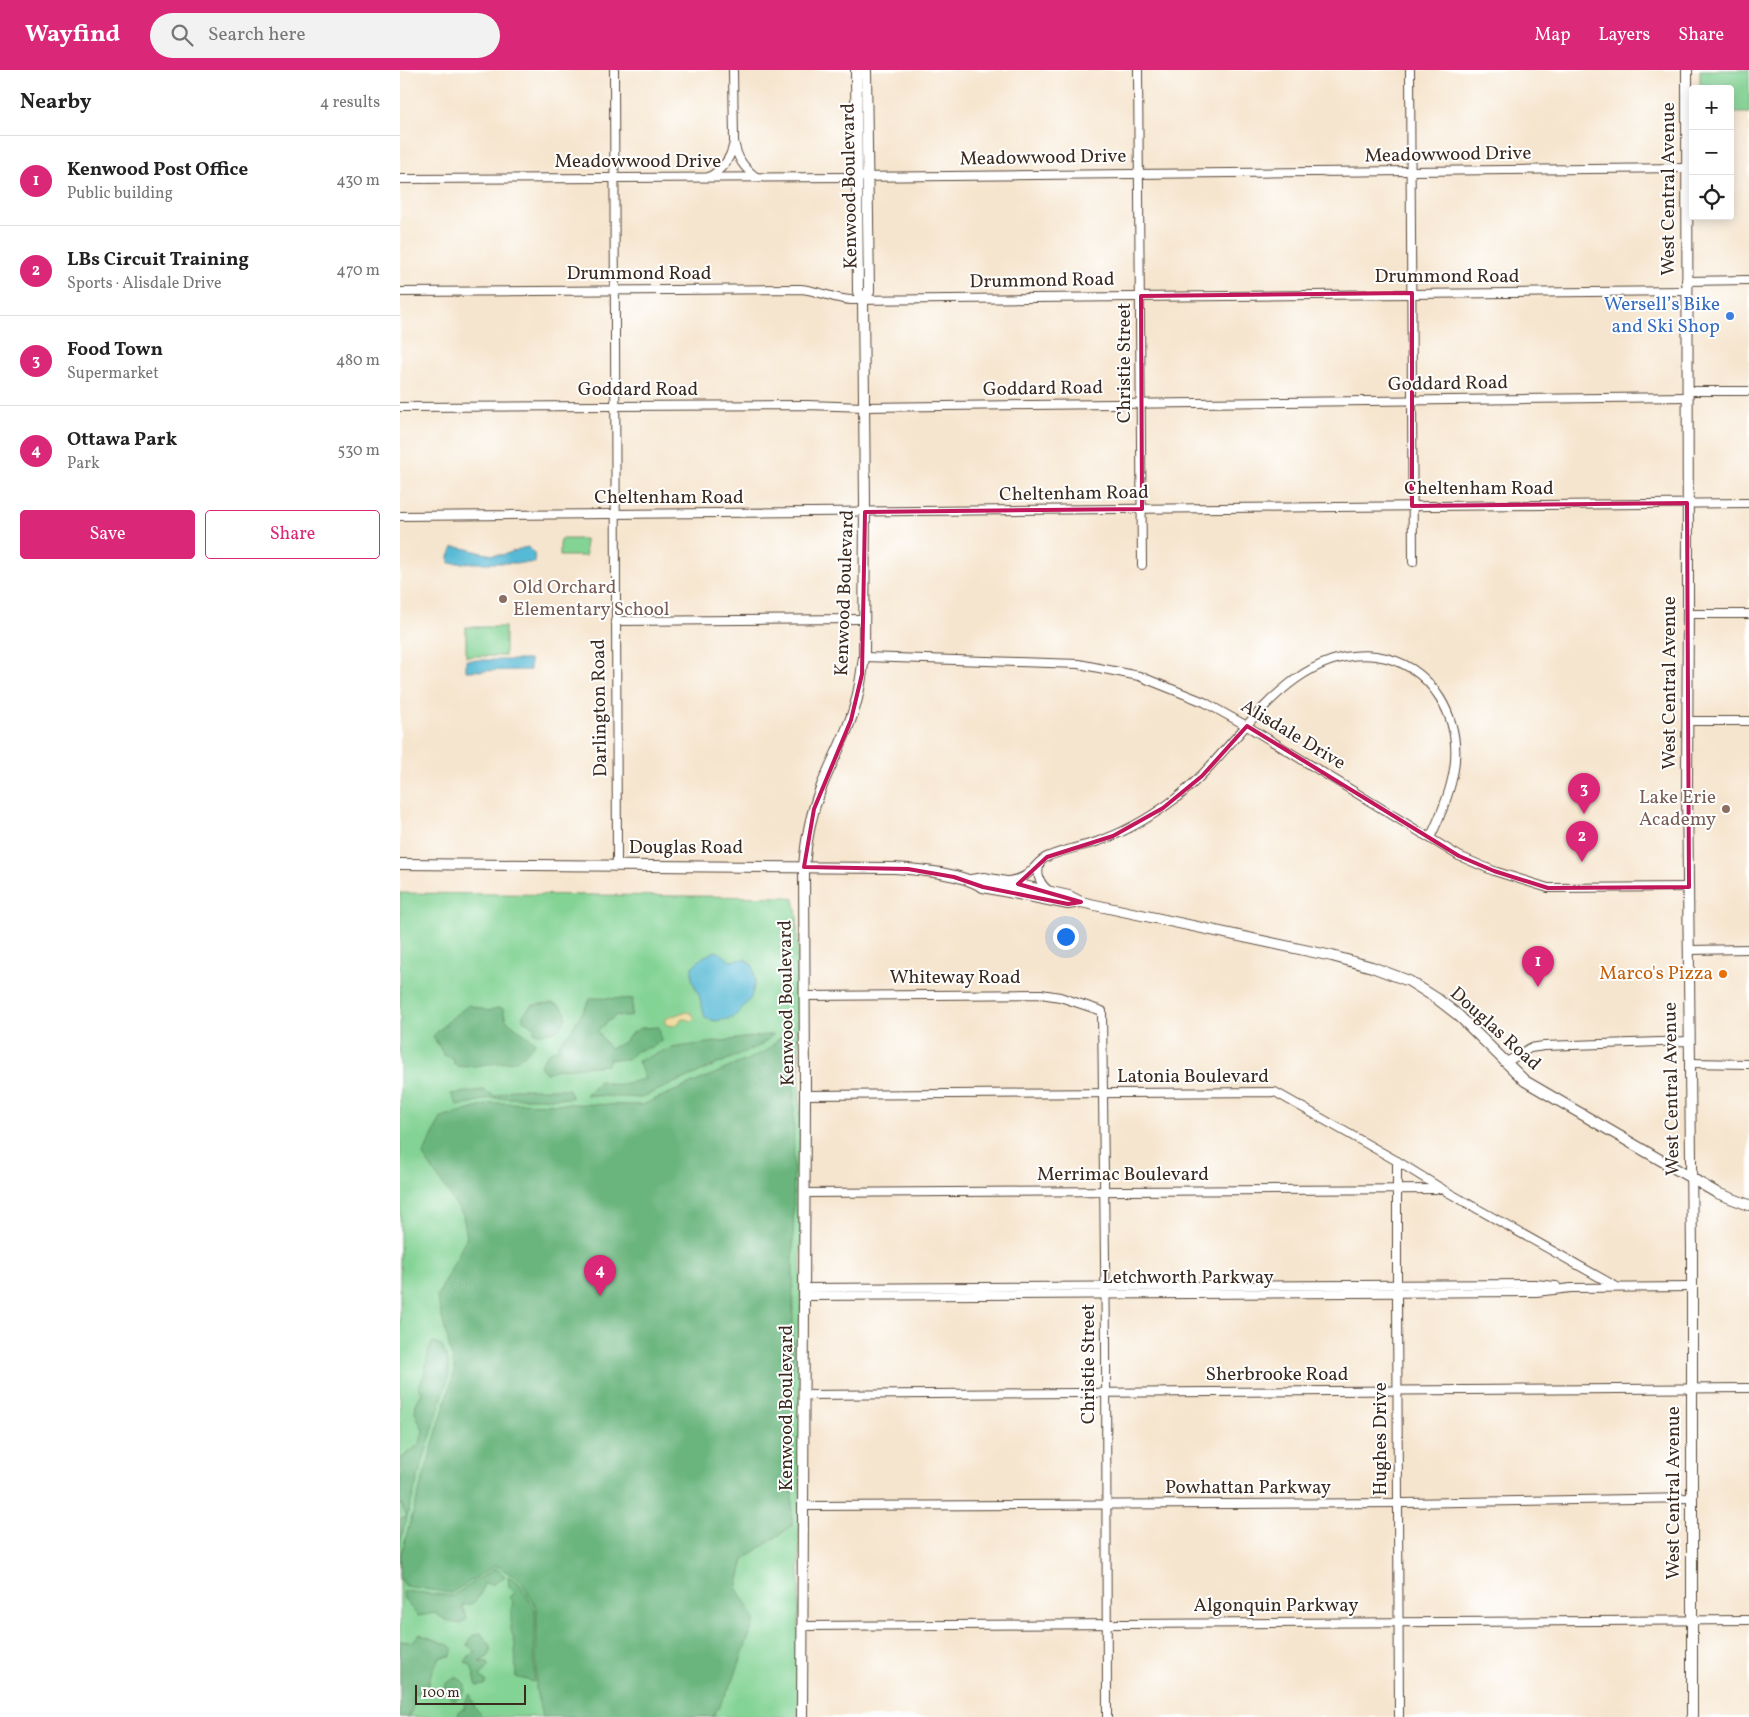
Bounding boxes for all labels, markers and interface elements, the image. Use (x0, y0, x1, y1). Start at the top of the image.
search box (150, 13, 500, 58)
text: Wayfind (25, 18, 120, 52)
icon: search (168, 21, 196, 49)
text: Search here (208, 22, 305, 48)
text: Map (1534, 23, 1570, 48)
text: Layers (1598, 23, 1650, 48)
text: Share (1678, 23, 1724, 48)
map controls (1689, 85, 1734, 220)
button: + (1689, 85, 1734, 130)
text: Nearby (20, 88, 91, 117)
text: 4 results (320, 92, 380, 114)
street label: West Central Avenue (1656, 102, 1682, 276)
street label: Kenwood Boulevard (836, 103, 864, 269)
button: − (1689, 130, 1734, 175)
street label: Meadowwood Drive (1364, 141, 1532, 169)
street label: Meadowwood Drive (959, 144, 1127, 172)
street label: Meadowwood Drive (555, 149, 721, 175)
text: Kenwood Post Office (67, 157, 248, 183)
text: 1 (33, 170, 39, 192)
text: 430 m (336, 170, 380, 192)
button: locate (1689, 175, 1734, 220)
text: Public building (67, 183, 173, 205)
text: LBs Circuit Training (67, 247, 249, 273)
text: 2 (32, 260, 40, 282)
text: 470 m (336, 260, 380, 282)
street label: Drummond Road (566, 261, 712, 287)
street label: Drummond Road (1374, 264, 1520, 290)
street label: Drummond Road (969, 267, 1115, 295)
text: Sports · Alisdale Drive (67, 273, 222, 295)
place label: Wersell’s Bike and Ski Shop (1604, 292, 1720, 340)
street label: Christie Street (1112, 302, 1138, 423)
marker: Wersell’s Bike and Ski Shop (1724, 310, 1736, 322)
text: Food Town (67, 337, 163, 363)
text: 3 (32, 350, 40, 372)
text: 480 m (336, 350, 380, 372)
text: Supermarket (67, 363, 159, 385)
street label: Goddard Road (1388, 370, 1508, 398)
street label: Goddard Road (983, 375, 1103, 403)
street label: Goddard Road (578, 377, 698, 403)
text: Ottawa Park (67, 427, 177, 453)
text: 4 (31, 440, 41, 462)
text: 530 m (337, 440, 380, 462)
text: Park (67, 453, 100, 475)
street label: Cheltenham Road (1404, 476, 1554, 502)
street label: Cheltenham Road (999, 480, 1149, 508)
street label: Cheltenham Road (594, 485, 744, 511)
street label: Kenwood Boulevard (829, 509, 861, 677)
button: Save (20, 510, 195, 559)
button: Share (205, 510, 380, 559)
place label: Old Orchard Elementary School (513, 575, 670, 623)
marker: Old Orchard Elementary School (497, 593, 509, 605)
street label: West Central Avenue (1657, 596, 1683, 770)
street label: Darlington Road (586, 639, 614, 777)
street label: Alisdale Drive (1236, 693, 1350, 777)
pin: 3 (1568, 773, 1600, 814)
place label: Lake Erie Academy (1639, 785, 1716, 833)
marker: Lake Erie Academy (1720, 803, 1732, 815)
pin: 2 (1566, 821, 1598, 862)
street label: Douglas Road (629, 835, 743, 861)
street label: Kenwood Boulevard (773, 920, 801, 1086)
your location (1053, 924, 1079, 950)
pin: 1 (1522, 946, 1554, 987)
place label: Marco's Pizza (1599, 961, 1713, 987)
street label: Whiteway Road (889, 965, 1021, 991)
marker: Marco's Pizza (1717, 968, 1729, 980)
street label: Douglas Road (1444, 981, 1546, 1077)
street label: West Central Avenue (1657, 1002, 1687, 1176)
street label: Latonia Boulevard (1117, 1064, 1269, 1090)
street label: Merrimac Boulevard (1037, 1162, 1209, 1188)
pin: 4 (584, 1255, 616, 1296)
street label: Letchworth Parkway (1102, 1265, 1274, 1291)
street label: Christie Street (1076, 1303, 1102, 1424)
street label: Kenwood Boulevard (774, 1325, 800, 1491)
street label: Sherbrooke Road (1206, 1362, 1348, 1388)
street label: Hughes Drive (1368, 1382, 1394, 1496)
street label: West Central Avenue (1661, 1406, 1687, 1580)
street label: Powhattan Parkway (1165, 1475, 1331, 1501)
street label: Algonquin Parkway (1194, 1593, 1358, 1619)
scale bar (415, 1682, 526, 1705)
text: 100 m (422, 1684, 460, 1703)

